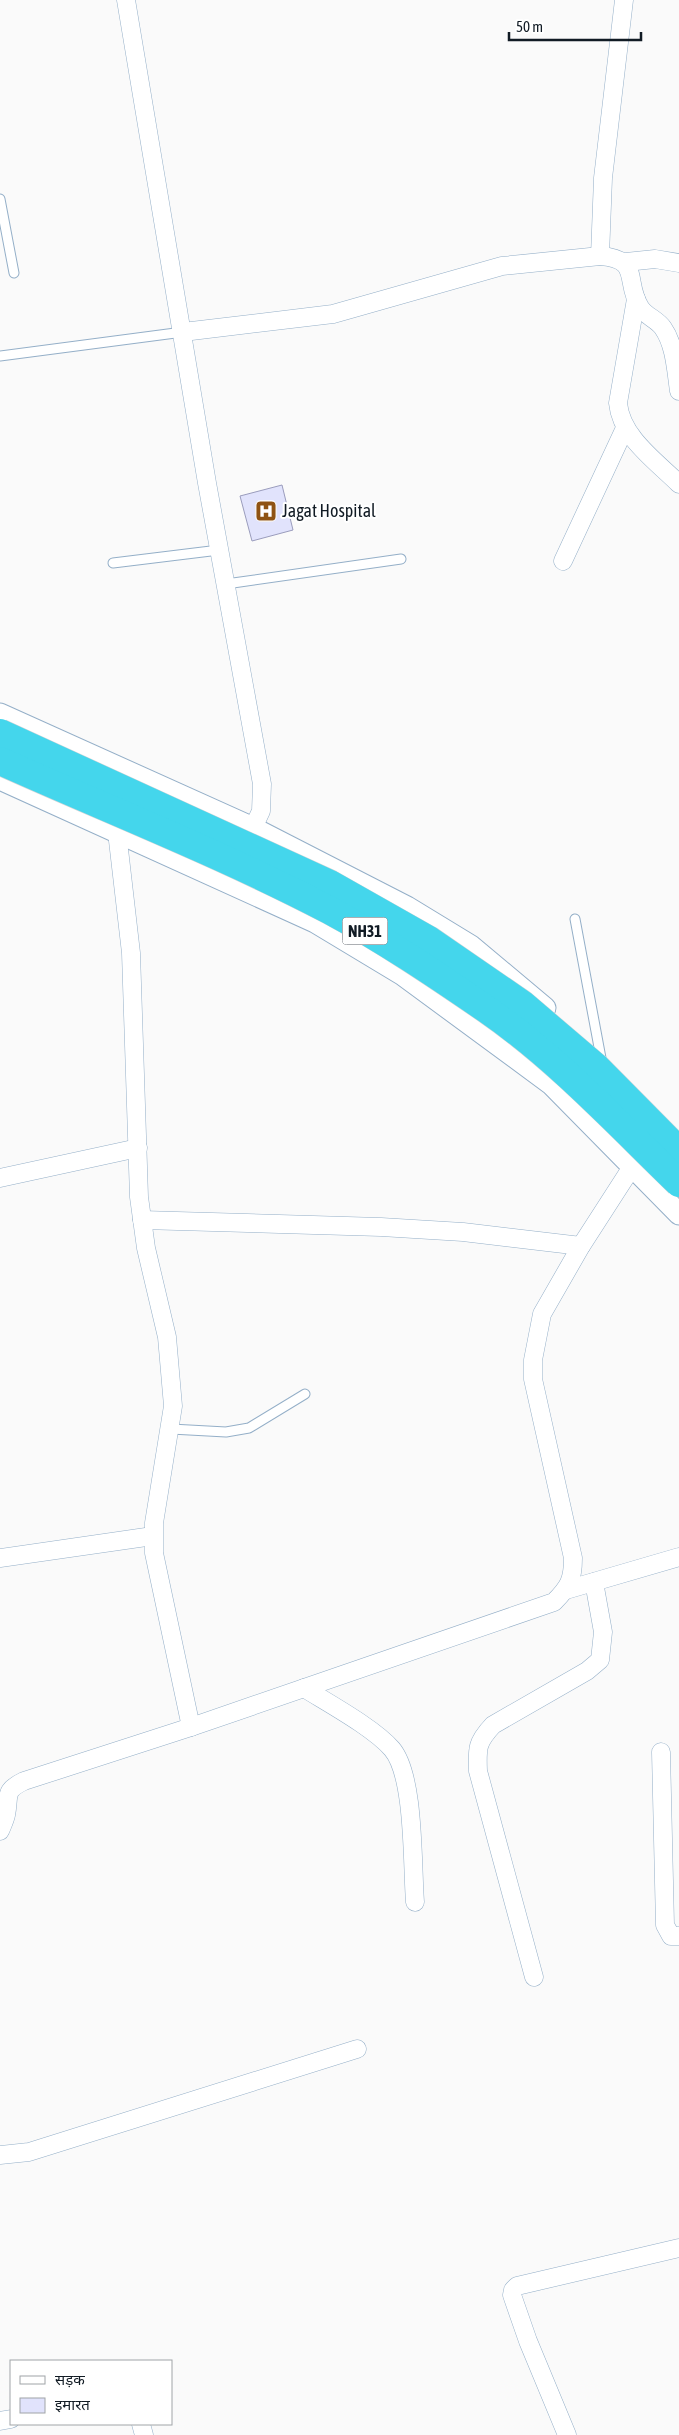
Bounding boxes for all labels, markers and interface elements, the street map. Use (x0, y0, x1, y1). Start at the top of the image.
scale bar (509, 10, 642, 42)
text: 50 m (516, 18, 543, 35)
hospital icon: Jagat Hospital (254, 499, 278, 523)
place label: Jagat Hospital (282, 500, 376, 521)
road number: NH31 (342, 918, 388, 944)
legend (10, 2360, 172, 2425)
text: सड़क (55, 2371, 85, 2388)
text: इमारत (55, 2396, 90, 2413)

